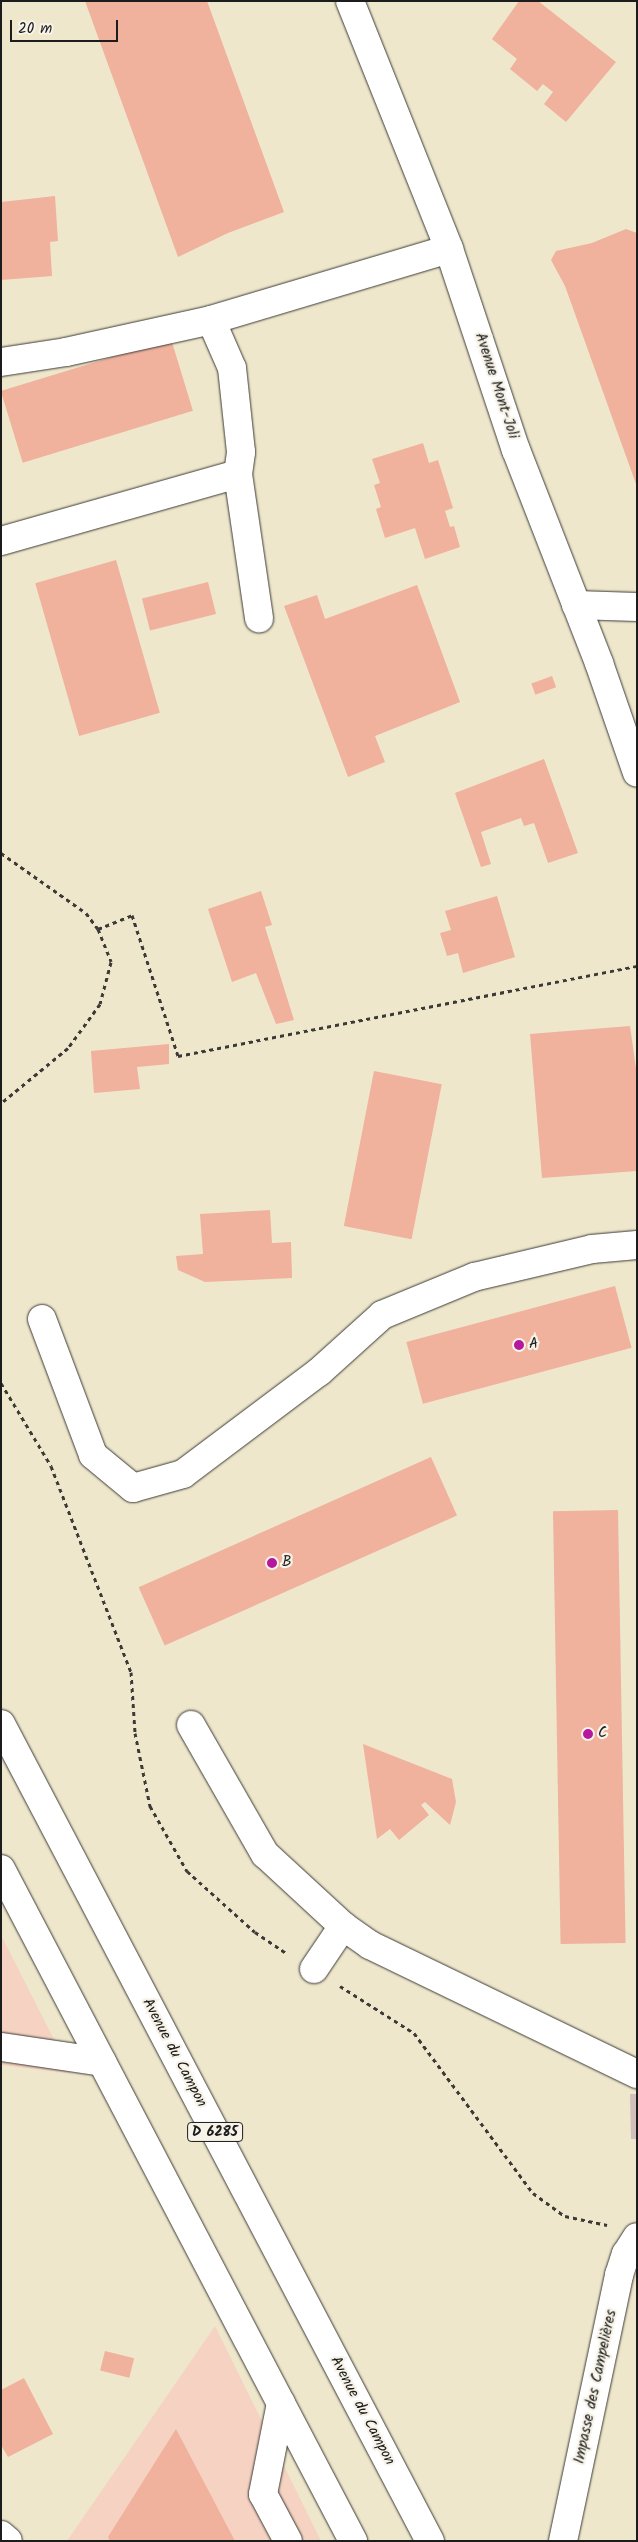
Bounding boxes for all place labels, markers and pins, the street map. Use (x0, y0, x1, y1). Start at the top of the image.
place label: A (529, 1336, 538, 1354)
marker: A (513, 1339, 525, 1351)
place label: B (282, 1554, 292, 1572)
marker: B (266, 1557, 278, 1569)
place label: C (598, 1725, 607, 1743)
marker: C (582, 1728, 594, 1740)

